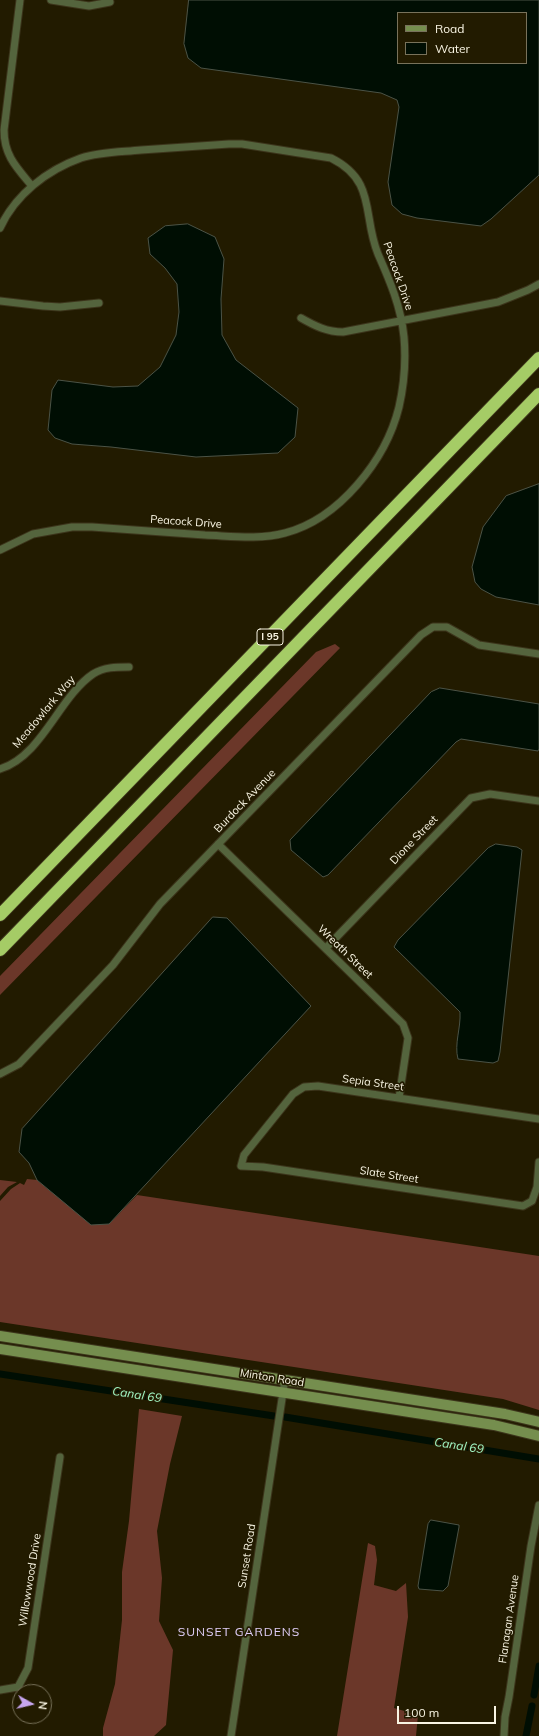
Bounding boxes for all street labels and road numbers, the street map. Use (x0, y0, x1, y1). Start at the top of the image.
street label: Peacock Drive (380, 240, 416, 312)
street label: Peacock Drive (150, 513, 222, 531)
road number: I 95 (257, 629, 283, 645)
street label: Meadowlark Way (10, 673, 78, 751)
street label: Burdock Avenue (211, 767, 279, 835)
street label: Dione Street (387, 813, 441, 867)
street label: Wreath Street (315, 922, 375, 982)
street label: Sepia Street (341, 1072, 405, 1094)
street label: Slate Street (359, 1164, 419, 1186)
street label: Minton Road (239, 1366, 305, 1390)
street label: Sunset Road (235, 1523, 259, 1589)
street label: Willowwood Drive (16, 1533, 44, 1627)
street label: Flanagan Avenue (496, 1574, 522, 1664)

